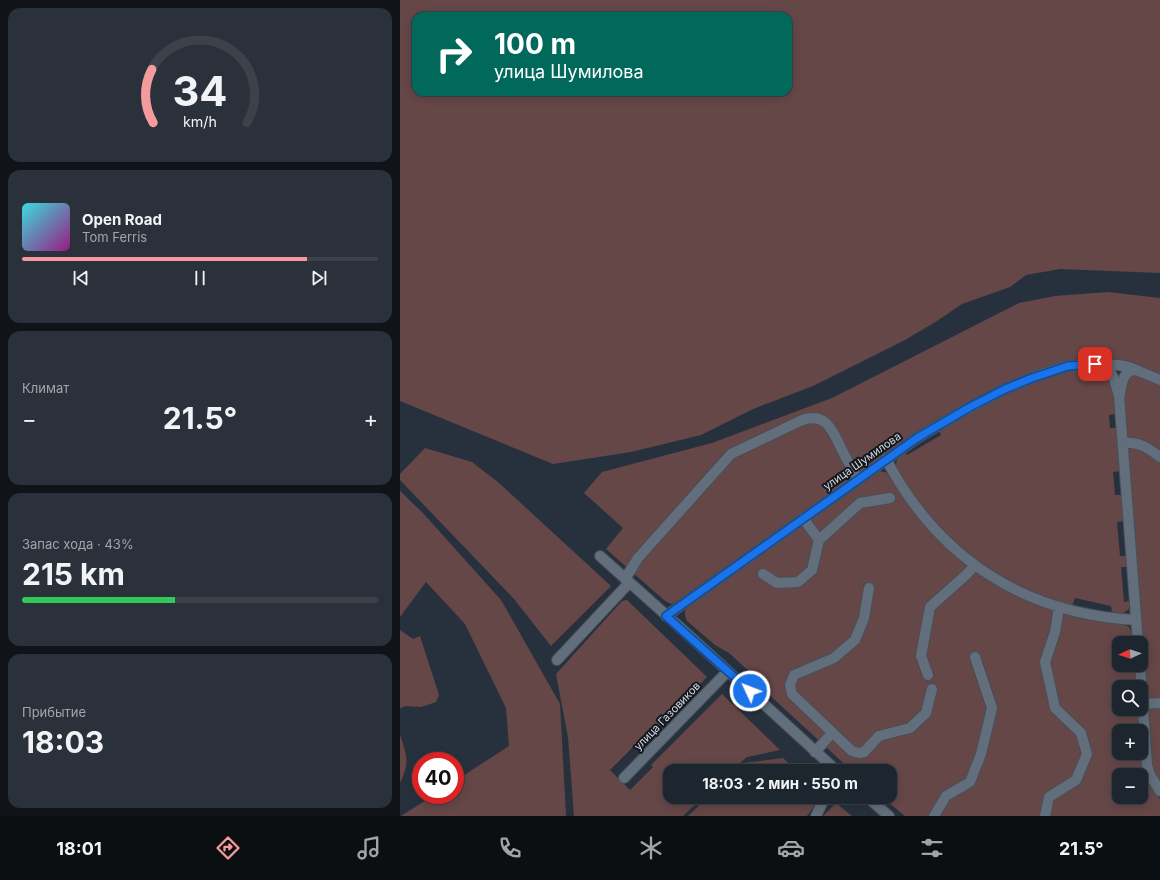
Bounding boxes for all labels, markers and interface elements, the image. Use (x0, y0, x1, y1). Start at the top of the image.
text: 100 m (494, 27, 576, 61)
icon: right (428, 28, 480, 80)
text: улица Шумилова (494, 61, 644, 82)
text: 34 (173, 66, 227, 116)
text: km/h (183, 112, 217, 129)
text: Open Road (82, 210, 162, 229)
text: Tom Ferris (82, 229, 147, 245)
icon: previous (70, 267, 92, 289)
icon: pause (189, 267, 211, 289)
icon: next (308, 267, 330, 289)
pin (1078, 347, 1112, 381)
icon: arrive (1084, 353, 1106, 375)
text: Климат (22, 380, 69, 396)
text: 21.5° (163, 400, 237, 436)
text: − (22, 406, 37, 432)
text: + (363, 406, 378, 432)
street label: улица Шумилова (821, 429, 903, 493)
text: Запас хода · 43% (22, 536, 134, 552)
text: 215 km (22, 556, 125, 592)
north arrow (1112, 636, 1148, 672)
map controls (1112, 636, 1148, 804)
position arrow (729, 670, 771, 712)
street label: улица Газовиков (631, 679, 703, 753)
button: search (1112, 680, 1148, 716)
text: Прибытие (22, 704, 86, 720)
text: 18:03 (22, 724, 104, 760)
button: + (1112, 724, 1148, 760)
speed limit sign: 40 (412, 752, 464, 804)
button: − (1112, 768, 1148, 804)
text: 18:03 · 2 мин · 550 m (702, 774, 858, 793)
icon: directions (214, 834, 242, 862)
icon: music (355, 834, 383, 862)
icon: phone (496, 834, 524, 862)
icon: climate (637, 834, 665, 862)
icon: car (777, 834, 805, 862)
icon: filters (918, 834, 946, 862)
text: 18:01 (56, 838, 102, 859)
text: 21.5° (1059, 838, 1104, 859)

